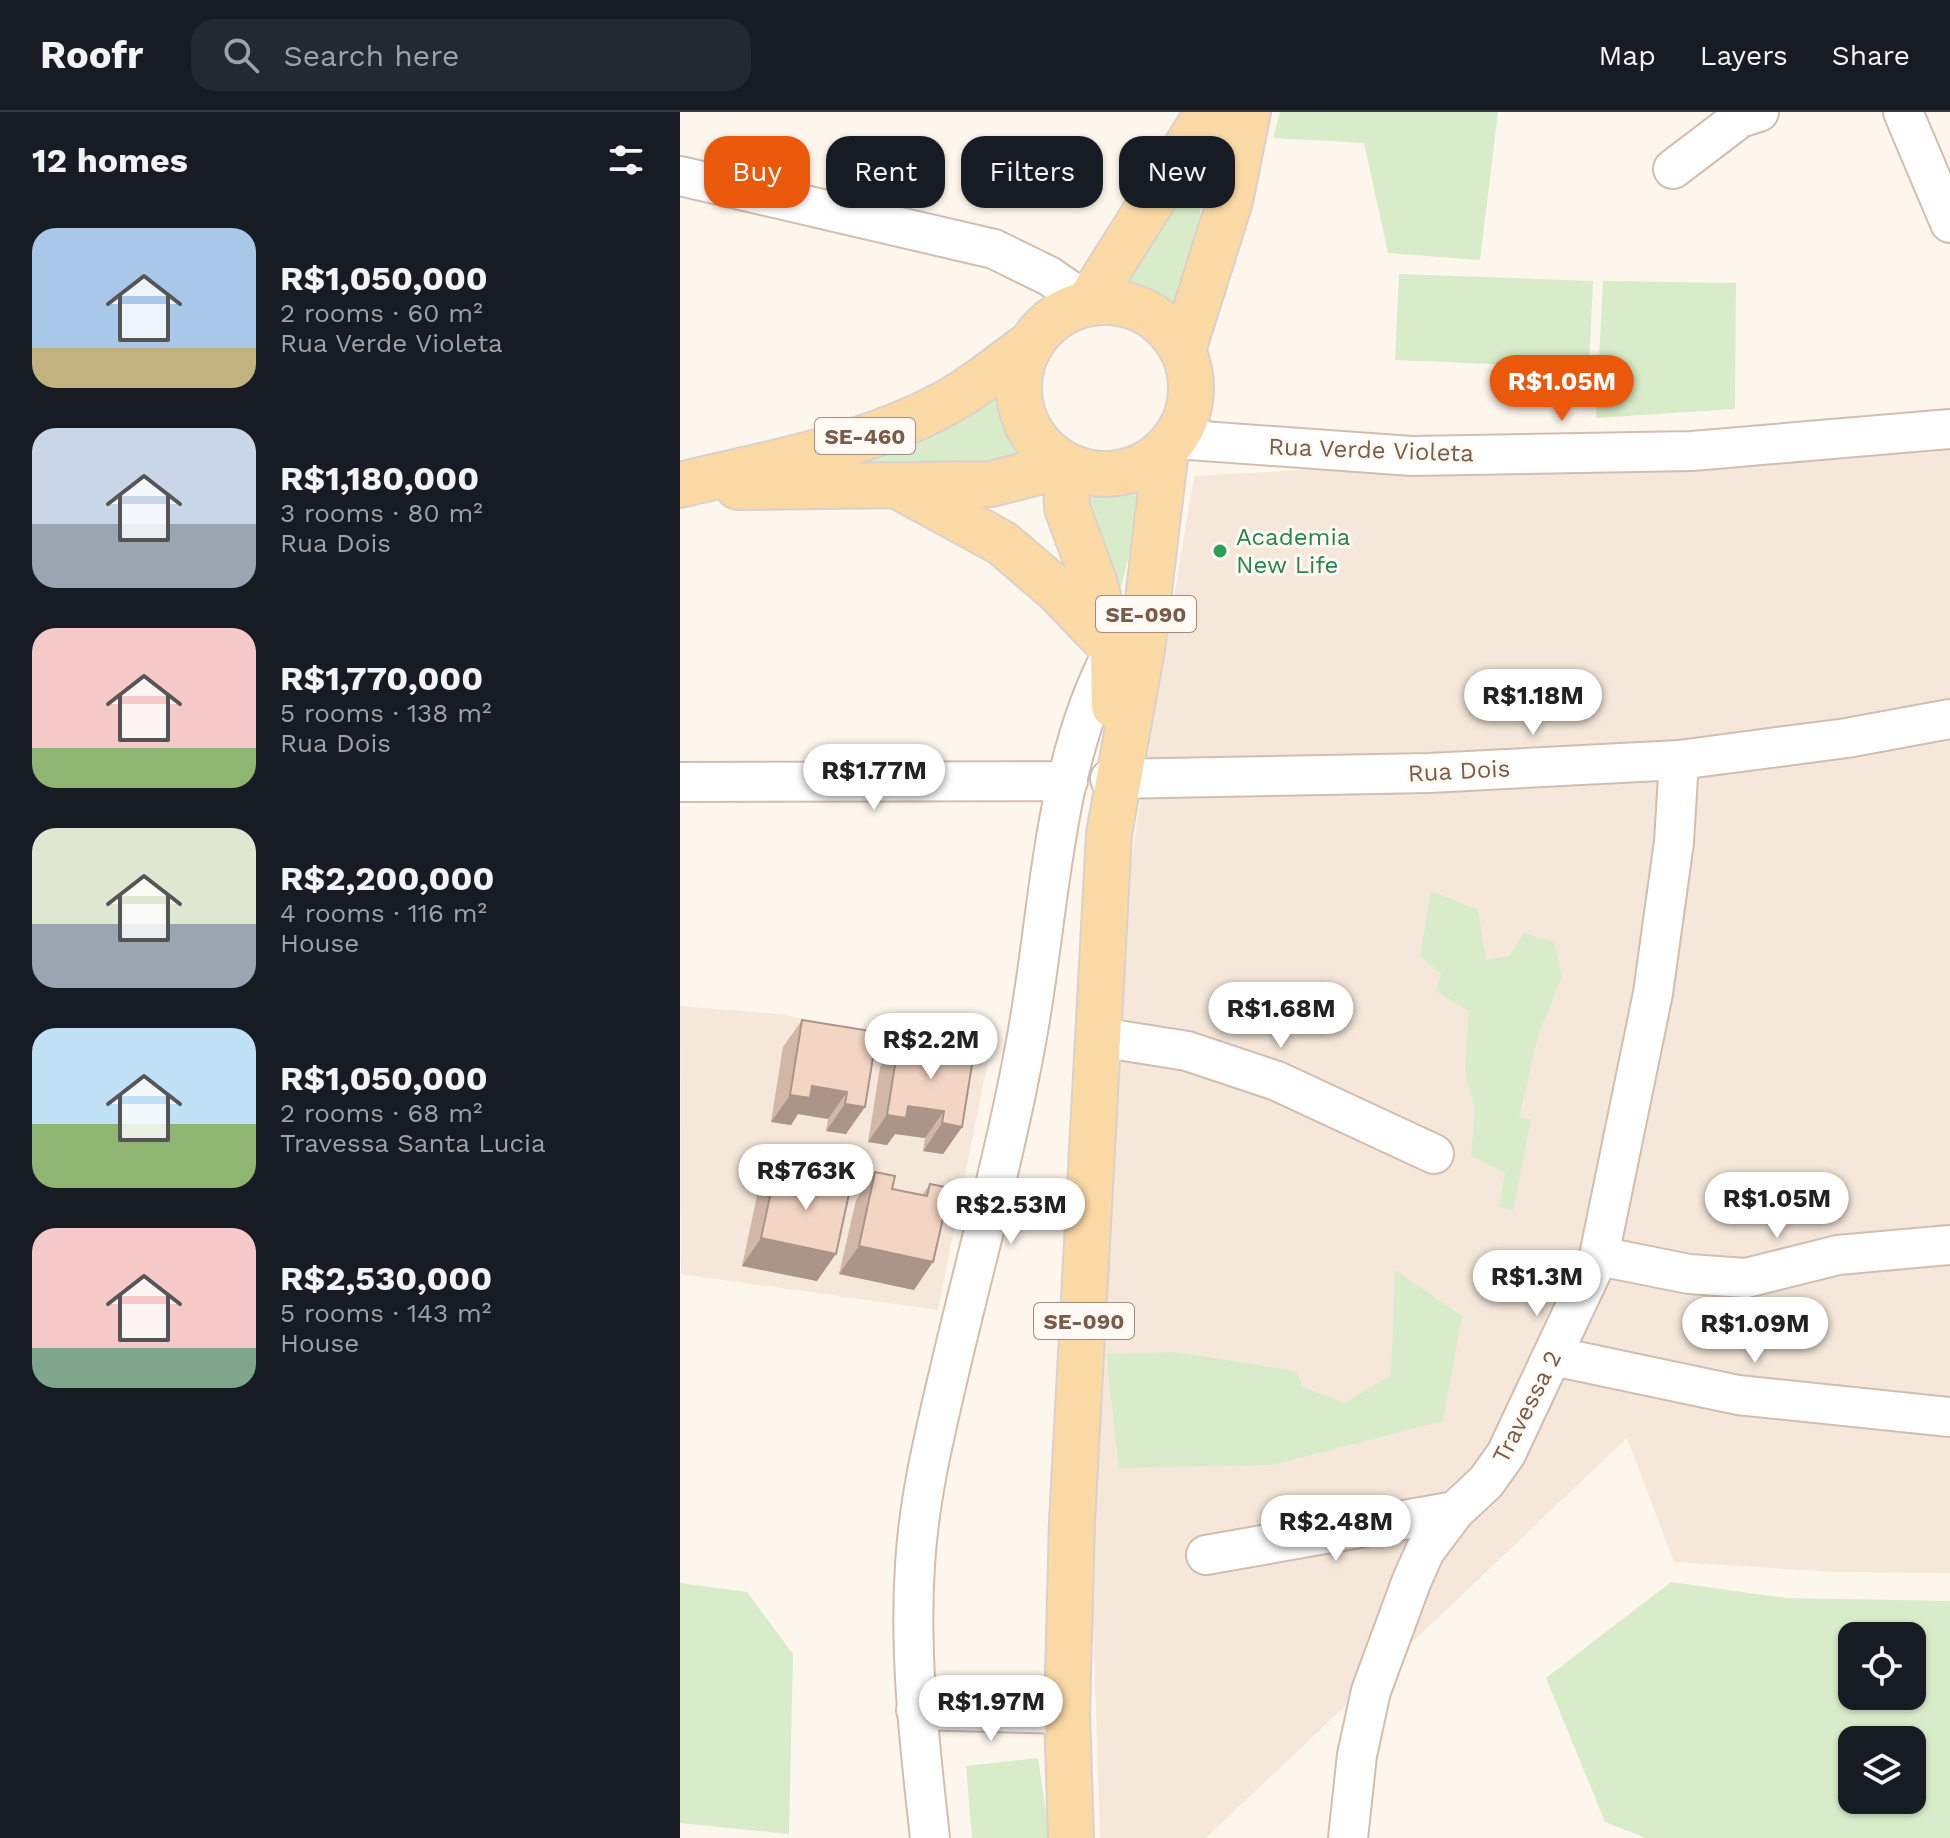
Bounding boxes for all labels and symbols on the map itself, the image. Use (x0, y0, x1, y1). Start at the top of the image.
pin: R$1.05M (1488, 355, 1636, 423)
road number: SE-460 (815, 418, 915, 454)
street label: Rua Verde Violeta (1268, 432, 1474, 468)
place label: Academia New Life (1236, 523, 1350, 579)
marker: Academia New Life (1211, 542, 1229, 560)
road number: SE-090 (1096, 596, 1196, 632)
pin: R$1.18M (1459, 669, 1607, 737)
pin: R$1.77M (800, 744, 948, 812)
street label: Rua Dois (1407, 754, 1511, 788)
pin: R$1.68M (1207, 982, 1355, 1050)
pin: R$2.2M (866, 1013, 996, 1081)
pin: R$763K (741, 1144, 871, 1212)
pin: R$1.05M (1703, 1172, 1851, 1240)
pin: R$2.53M (937, 1178, 1085, 1246)
pin: R$1.3M (1472, 1250, 1602, 1318)
pin: R$1.09M (1681, 1297, 1829, 1365)
road number: SE-090 (1034, 1303, 1134, 1339)
street label: Travessa 2 (1487, 1346, 1567, 1468)
pin: R$2.48M (1262, 1495, 1410, 1563)
pin: R$1.97M (917, 1675, 1065, 1743)

